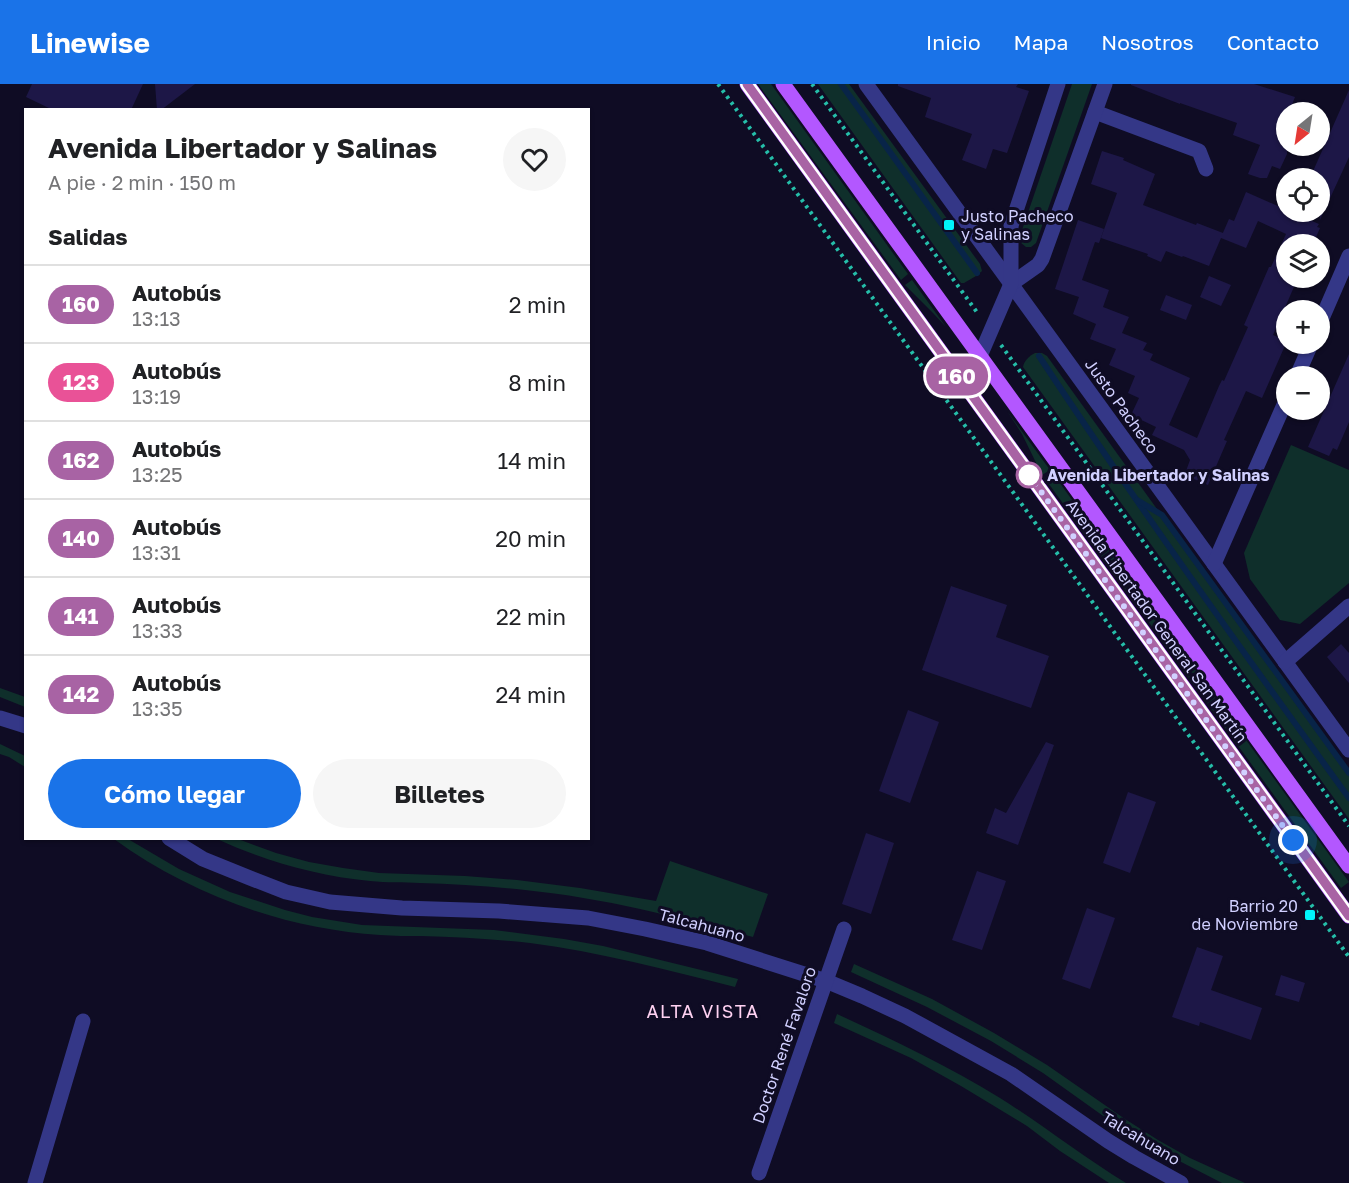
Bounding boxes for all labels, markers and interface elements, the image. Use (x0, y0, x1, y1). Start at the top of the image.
text: Linewise (30, 26, 150, 59)
text: Inicio (926, 29, 981, 55)
text: Mapa (1014, 29, 1068, 55)
text: Nosotros (1101, 29, 1194, 55)
text: Contacto (1227, 29, 1319, 55)
north arrow (1276, 102, 1330, 156)
map controls (1276, 102, 1330, 420)
button: heart (503, 128, 566, 191)
text: Avenida Libertador y Salinas (48, 131, 437, 164)
button: locate (1276, 168, 1330, 222)
text: A pie · 2 min · 150 m (48, 170, 236, 194)
place label: Justo Pacheco y Salinas (961, 206, 1074, 244)
marker: Justo Pacheco y Salinas (942, 218, 956, 232)
text: Salidas (48, 223, 128, 250)
button: layers (1276, 234, 1330, 288)
text: Autobús (132, 279, 221, 306)
text: 160 (62, 291, 100, 317)
text: 2 min (509, 291, 566, 318)
button: + (1276, 300, 1330, 354)
text: 13:13 (132, 306, 181, 330)
street label: Justo Pacheco (1081, 355, 1163, 457)
line badge: 160 (922, 356, 992, 396)
text: Autobús (132, 357, 221, 384)
text: 160 (938, 363, 976, 389)
button: − (1276, 366, 1330, 420)
text: 123 (63, 369, 99, 395)
text: 8 min (508, 369, 566, 396)
text: 13:19 (132, 384, 181, 408)
text: Autobús (132, 435, 221, 462)
text: 162 (63, 447, 99, 473)
text: 14 min (498, 447, 566, 474)
text: 13:25 (132, 462, 183, 486)
marker: Avenida Libertador y Salinas (1016, 462, 1042, 488)
place label: Avenida Libertador y Salinas (1047, 465, 1269, 485)
street label: Avenida Libertador General San Martín (1062, 495, 1252, 747)
text: Autobús (132, 513, 221, 540)
text: 140 (62, 525, 100, 551)
text: 20 min (495, 525, 566, 552)
text: 13:31 (132, 540, 181, 564)
text: Autobús (132, 591, 221, 618)
text: 141 (64, 603, 98, 629)
text: 22 min (496, 603, 566, 630)
text: 13:33 (132, 618, 183, 642)
text: Autobús (132, 669, 221, 696)
text: 142 (63, 681, 99, 707)
text: 24 min (495, 681, 566, 708)
text: 13:35 (132, 696, 183, 720)
button: Cómo llegar (48, 759, 301, 828)
button: Billetes (313, 759, 566, 828)
your location (1278, 825, 1308, 855)
place label: Barrio 20 de Noviembre (1192, 896, 1298, 934)
street label: Talcahuano (657, 904, 747, 946)
marker: Barrio 20 de Noviembre (1303, 908, 1317, 922)
street label: Doctor René Favaloro (748, 964, 820, 1126)
district label: ALTA VISTA (647, 1000, 760, 1022)
street label: Talcahuano (1098, 1107, 1184, 1169)

